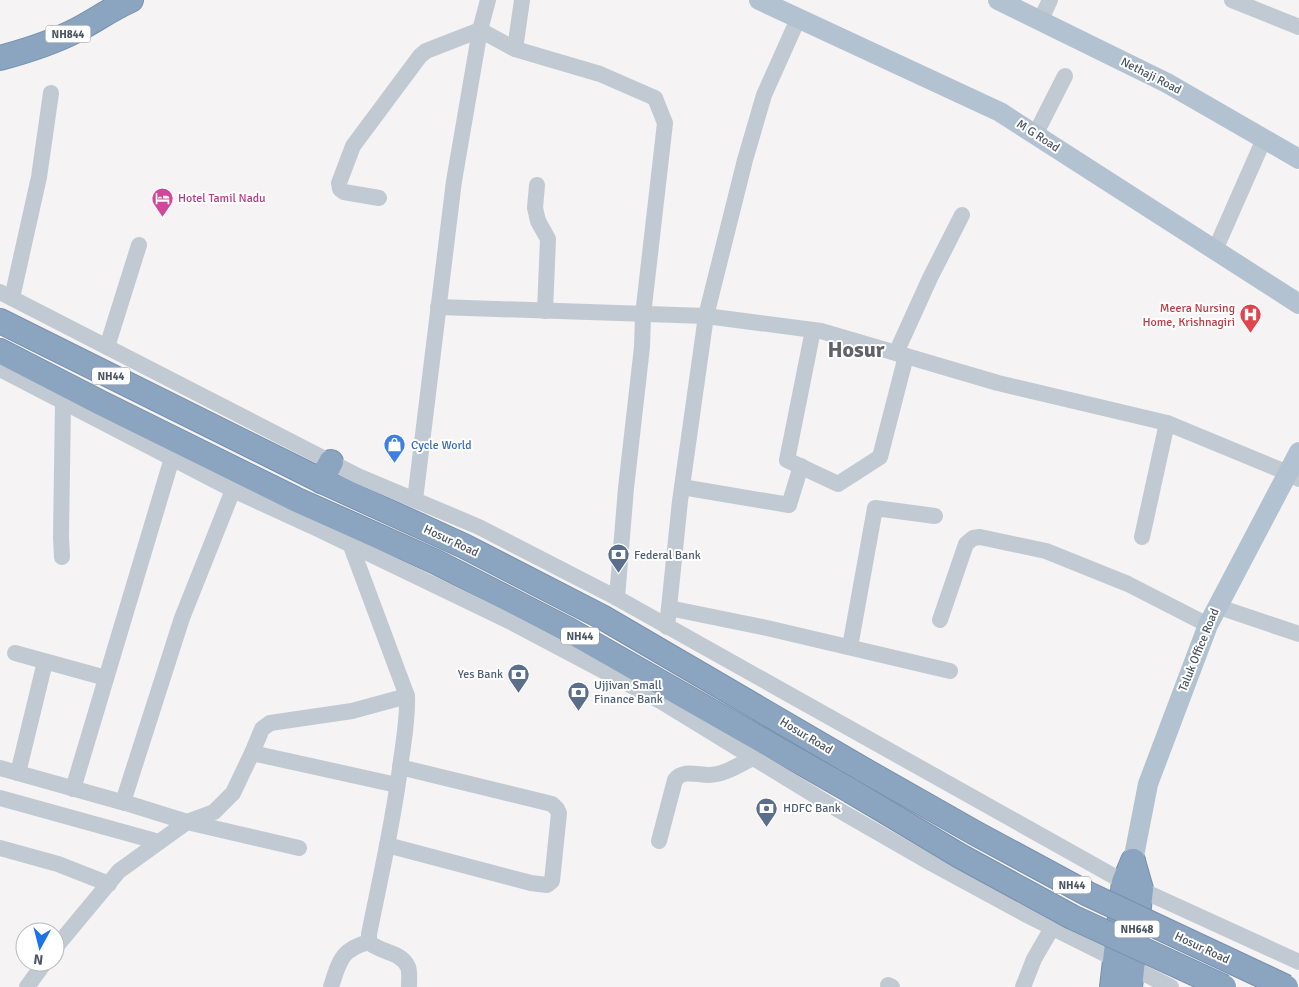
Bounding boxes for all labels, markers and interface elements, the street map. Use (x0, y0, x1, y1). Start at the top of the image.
road number: NH844 (46, 26, 90, 42)
street label: Nethaji Road (1118, 54, 1184, 98)
street label: M G Road (1014, 117, 1062, 155)
hotel icon: Hotel Tamil Nadu (150, 186, 174, 217)
place label: Hotel Tamil Nadu (178, 191, 266, 206)
place label: Meera Nursing Home, Krishnagiri (1142, 301, 1235, 330)
hospital icon: Meera Nursing Home, Krishnagiri (1239, 303, 1263, 334)
district label: Hosur (827, 336, 885, 363)
road number: NH44 (92, 368, 130, 384)
shop icon: Cycle World (383, 433, 407, 464)
place label: Cycle World (411, 438, 472, 453)
street label: Hosur Road (421, 522, 481, 560)
bank icon: Federal Bank (606, 543, 630, 574)
place label: Federal Bank (634, 548, 701, 563)
street label: Taluk Office Road (1176, 606, 1222, 694)
road number: NH44 (561, 628, 599, 644)
bank icon: Yes Bank (507, 662, 531, 693)
place label: Yes Bank (458, 667, 503, 682)
place label: Ujjivan Small Finance Bank (594, 678, 663, 707)
bank icon: Ujjivan Small Finance Bank (566, 680, 590, 711)
street label: Hosur Road (777, 714, 835, 758)
bank icon: HDFC Bank (755, 796, 779, 827)
place label: HDFC Bank (783, 801, 841, 816)
road number: NH44 (1053, 876, 1091, 894)
road number: NH648 (1114, 921, 1160, 938)
north arrow (15, 922, 65, 972)
street label: Hosur Road (1172, 929, 1232, 967)
text: N (33, 950, 44, 968)

